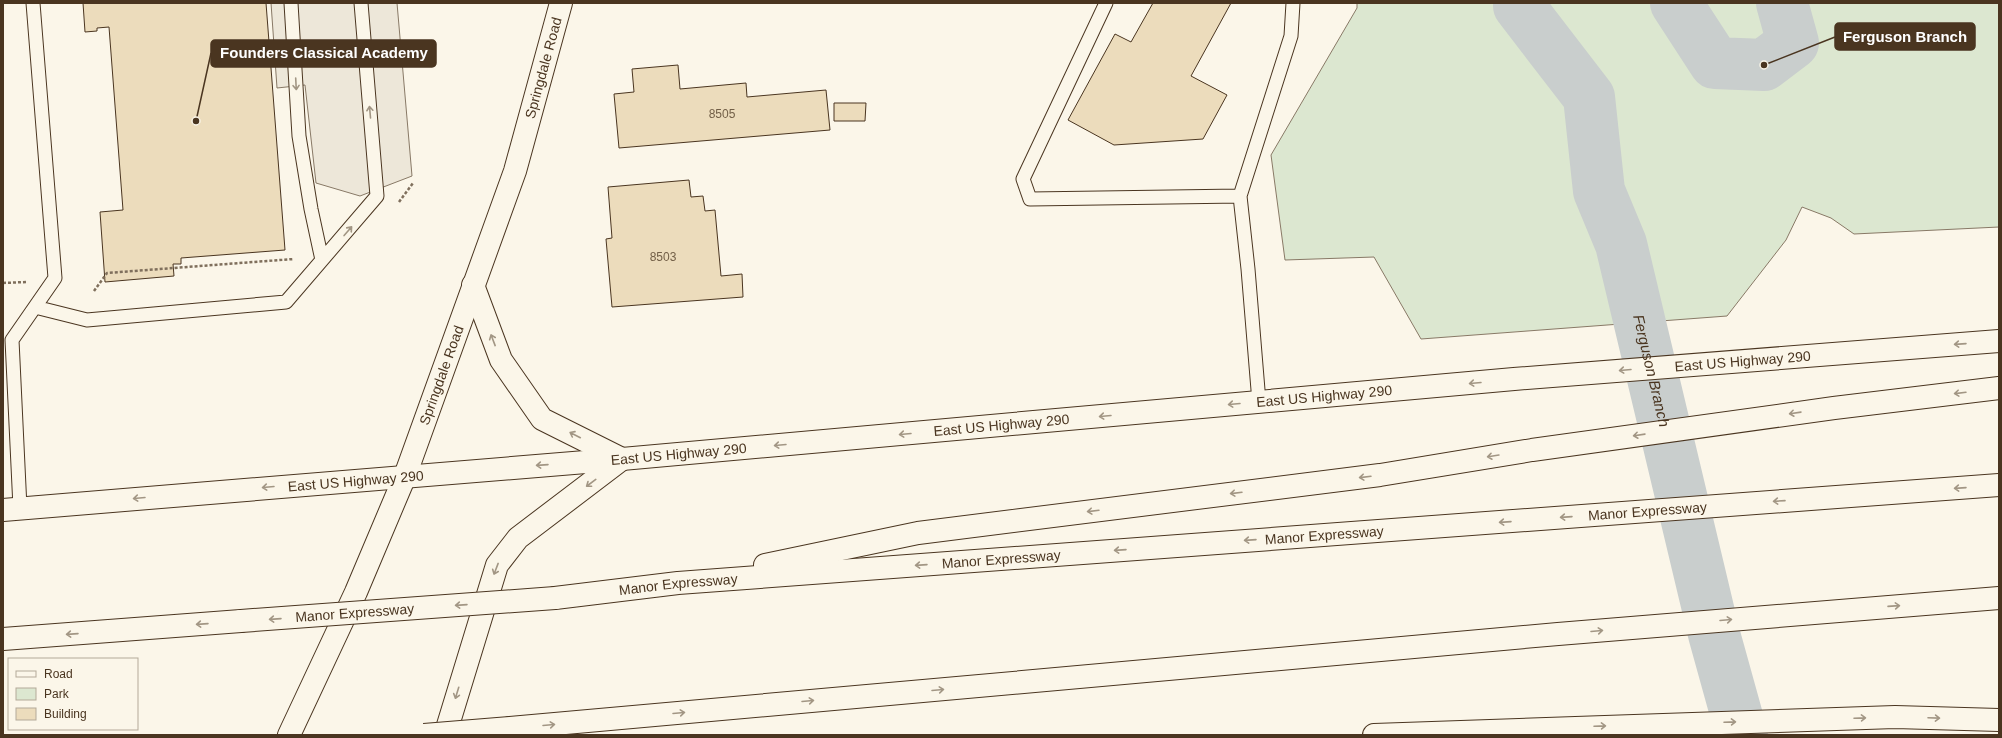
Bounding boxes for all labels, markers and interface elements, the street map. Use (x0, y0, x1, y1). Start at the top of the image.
street label: Springdale Road (522, 15, 565, 120)
callout: Ferguson Branch (1835, 23, 1975, 50)
text: Ferguson Branch (1843, 28, 1967, 45)
callout: Founders Classical Academy (211, 40, 436, 67)
text: Founders Classical Academy (220, 44, 429, 61)
one-way arrow (292, 77, 299, 90)
one-way arrow (367, 106, 374, 119)
house number: 8505 (709, 107, 736, 121)
one-way arrow (343, 226, 352, 236)
house number: 8503 (650, 250, 677, 264)
water label: Ferguson Branch (1630, 313, 1673, 429)
street label: Springdale Road (416, 323, 467, 427)
one-way arrow (489, 334, 497, 346)
one-way arrow (1954, 340, 1967, 347)
street label: East US Highway 290 (1674, 348, 1811, 374)
one-way arrow (1619, 367, 1632, 374)
one-way arrow (1469, 379, 1482, 386)
street label: East US Highway 290 (1255, 382, 1393, 410)
one-way arrow (1954, 389, 1967, 396)
one-way arrow (1228, 400, 1241, 408)
one-way arrow (1789, 410, 1802, 417)
street label: East US Highway 290 (933, 411, 1070, 439)
one-way arrow (1099, 412, 1112, 419)
one-way arrow (899, 430, 912, 437)
one-way arrow (569, 431, 581, 438)
one-way arrow (1633, 431, 1646, 439)
street label: East US Highway 290 (610, 440, 747, 468)
one-way arrow (774, 441, 787, 449)
one-way arrow (1487, 453, 1500, 461)
one-way arrow (536, 462, 549, 469)
street label: East US Highway 290 (287, 467, 425, 495)
one-way arrow (1359, 473, 1372, 481)
one-way arrow (586, 478, 597, 487)
one-way arrow (262, 483, 275, 491)
one-way arrow (1954, 484, 1967, 491)
one-way arrow (1230, 489, 1243, 497)
one-way arrow (133, 494, 146, 502)
one-way arrow (1773, 498, 1786, 505)
street label: Manor Expressway (1587, 499, 1707, 523)
one-way arrow (1087, 507, 1100, 515)
one-way arrow (1560, 514, 1573, 521)
one-way arrow (1499, 518, 1512, 525)
street label: Manor Expressway (1264, 523, 1384, 547)
one-way arrow (1244, 537, 1257, 544)
street label: Manor Expressway (941, 547, 1061, 571)
one-way arrow (1114, 547, 1127, 554)
one-way arrow (915, 561, 928, 568)
one-way arrow (492, 562, 500, 574)
street label: Manor Expressway (618, 571, 738, 598)
street label: Manor Expressway (295, 600, 415, 625)
one-way arrow (455, 602, 468, 609)
one-way arrow (1887, 603, 1900, 610)
one-way arrow (269, 615, 282, 622)
one-way arrow (1719, 616, 1732, 624)
one-way arrow (196, 621, 209, 628)
one-way arrow (1590, 627, 1603, 634)
one-way arrow (66, 630, 79, 637)
legend (8, 658, 138, 730)
text: Road (44, 667, 73, 681)
one-way arrow (931, 686, 944, 693)
text: Park (44, 687, 70, 701)
one-way arrow (453, 687, 461, 699)
one-way arrow (801, 698, 814, 705)
text: Building (44, 707, 87, 721)
one-way arrow (672, 709, 685, 717)
one-way arrow (1853, 714, 1866, 722)
one-way arrow (1927, 714, 1940, 722)
one-way arrow (1723, 719, 1736, 726)
one-way arrow (542, 721, 555, 728)
one-way arrow (1593, 723, 1606, 730)

